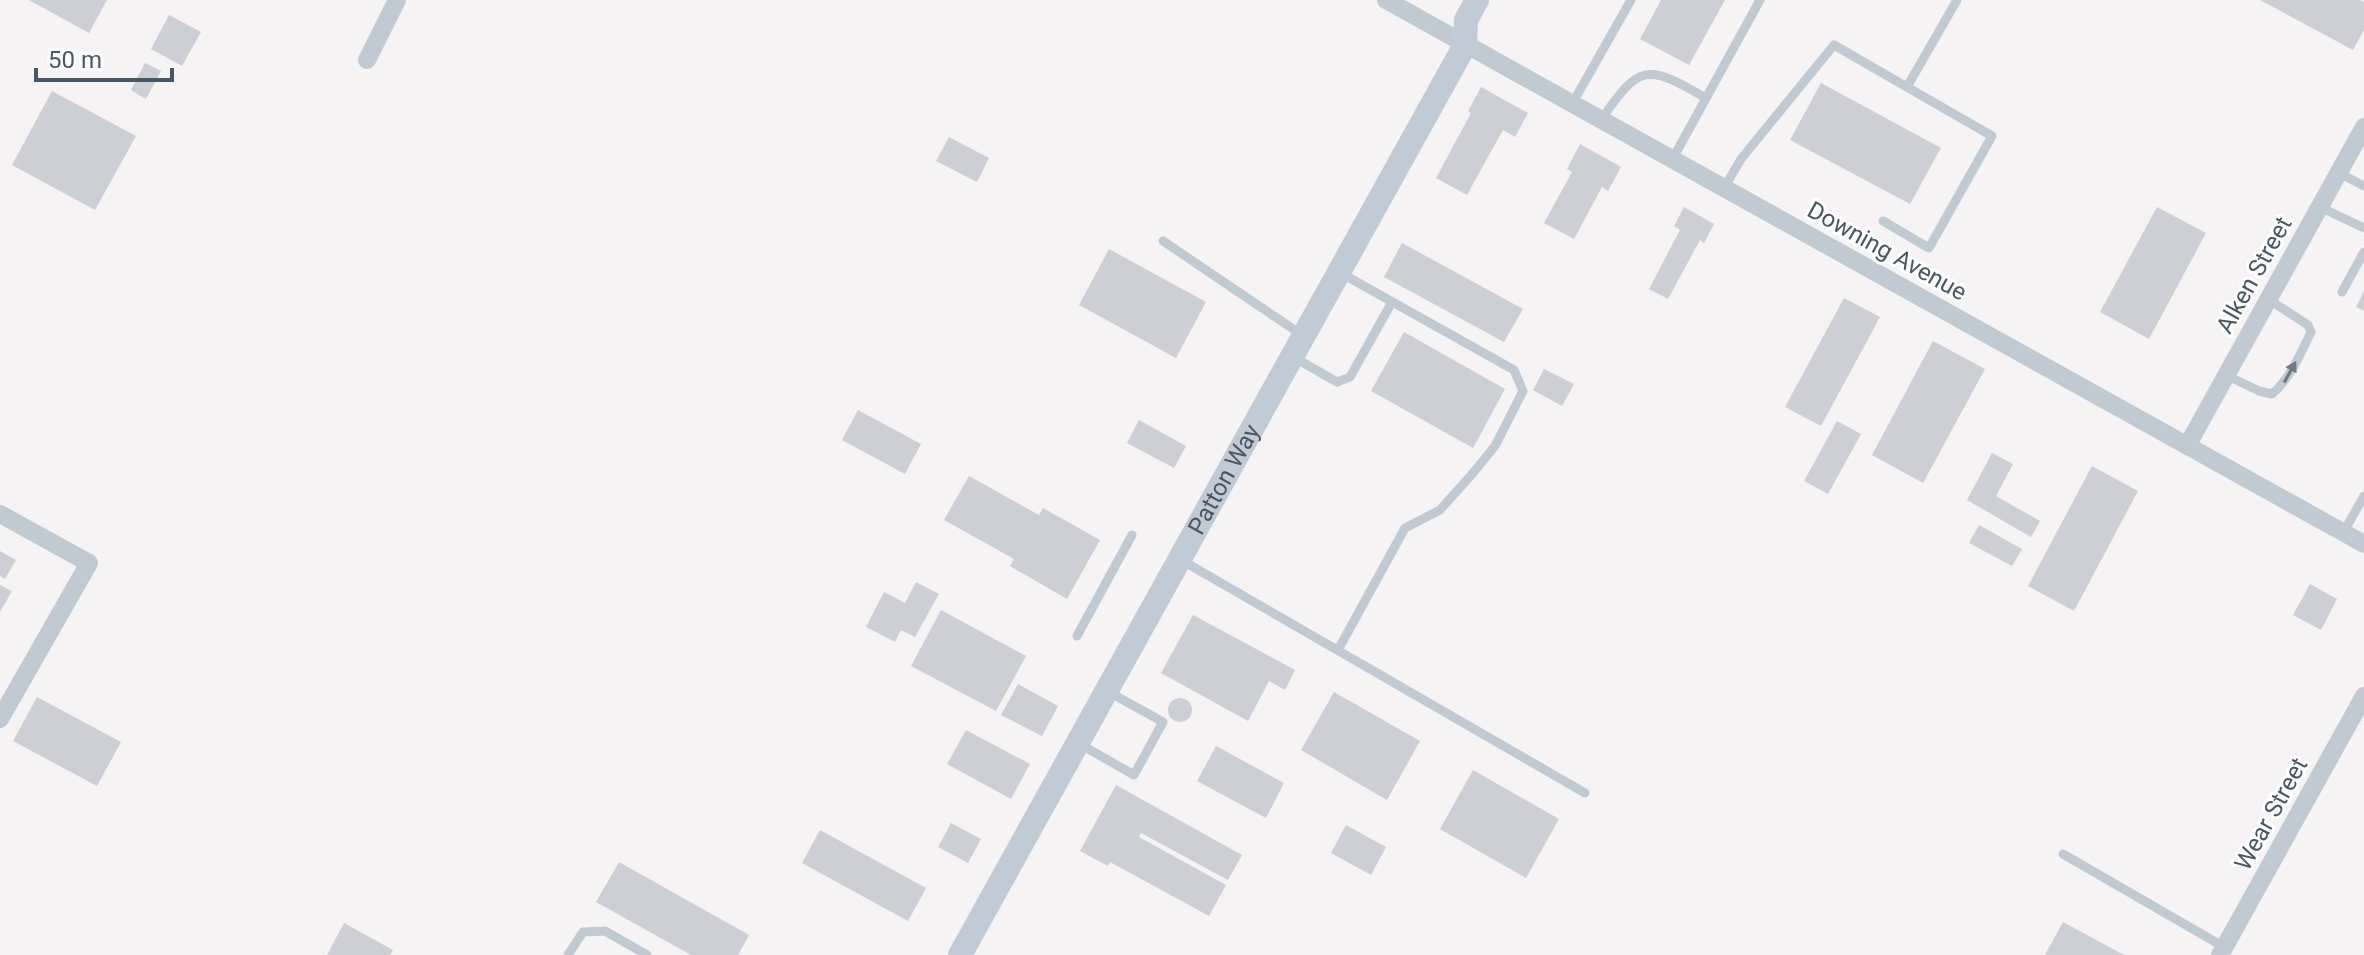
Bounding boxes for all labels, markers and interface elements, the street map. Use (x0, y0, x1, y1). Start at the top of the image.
scale bar (36, 32, 172, 82)
text: 50 m (48, 46, 102, 74)
street label: Downing Avenue (1802, 196, 1972, 306)
street label: Alken Street (2211, 212, 2298, 338)
one-way arrow (2282, 361, 2296, 383)
street label: Patton Way (1182, 419, 1266, 539)
street label: Wear Street (2229, 753, 2313, 875)

